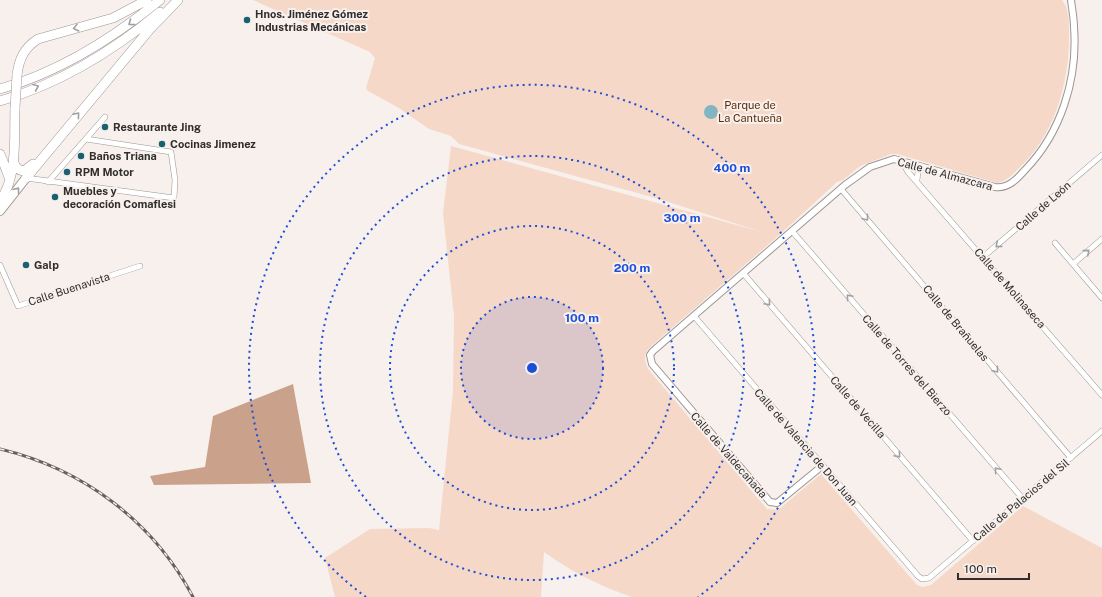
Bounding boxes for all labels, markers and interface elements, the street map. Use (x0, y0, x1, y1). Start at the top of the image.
place label: Hnos. Jiménez Gómez Industrias Mecánicas (255, 8, 368, 33)
marker: Hnos. Jiménez Gómez Industrias Mecánicas (242, 15, 252, 25)
one-way arrow (129, 18, 136, 25)
one-way arrow (72, 23, 79, 32)
one-way arrow (33, 84, 40, 92)
park label: Parque de La Cantueña (718, 99, 782, 124)
one-way arrow (73, 113, 80, 120)
place label: Restaurante Jing (113, 121, 201, 133)
marker: Restaurante Jing (100, 122, 110, 132)
place label: Cocinas Jimenez (170, 138, 256, 150)
marker: Cocinas Jimenez (157, 139, 167, 149)
place label: Baños Triana (89, 150, 157, 162)
marker: Baños Triana (76, 151, 86, 161)
street label: Calle de Almazcara (896, 156, 994, 192)
text: 400 m (714, 161, 751, 175)
place label: RPM Motor (75, 166, 134, 178)
marker: RPM Motor (62, 167, 72, 177)
street label: Calle de León (1013, 179, 1073, 233)
place label: Muebles y decoración Comaflesi (63, 185, 176, 210)
one-way arrow (12, 187, 19, 194)
marker: Muebles y decoración Comaflesi (50, 192, 60, 202)
text: 300 m (664, 211, 701, 225)
one-way arrow (862, 214, 869, 221)
one-way arrow (995, 240, 1003, 247)
street label: Calle de Molinaseca (972, 246, 1048, 330)
one-way arrow (1083, 249, 1090, 256)
place label: Galp (34, 259, 59, 271)
marker: Galp (21, 260, 31, 270)
text: 200 m (614, 261, 650, 275)
street label: Calle Buenavista (27, 270, 111, 308)
street label: Calle de Brañuelas (921, 283, 991, 364)
one-way arrow (846, 294, 853, 301)
one-way arrow (764, 298, 771, 305)
text: 100 m (565, 311, 599, 325)
street label: Calle de Torres del Bierzo (860, 312, 954, 418)
centre of rings (525, 361, 539, 375)
one-way arrow (992, 366, 999, 373)
street label: Calle de Vecilla (828, 374, 888, 440)
street label: Calle de Valencia de Don Juan (752, 386, 860, 508)
street label: Calle de Valdecañada (689, 410, 769, 500)
one-way arrow (894, 450, 901, 457)
street label: Calle de Palacios del Sil (971, 456, 1071, 544)
one-way arrow (995, 467, 1002, 474)
scale bar (958, 555, 1029, 581)
text: 100 m (964, 562, 997, 576)

